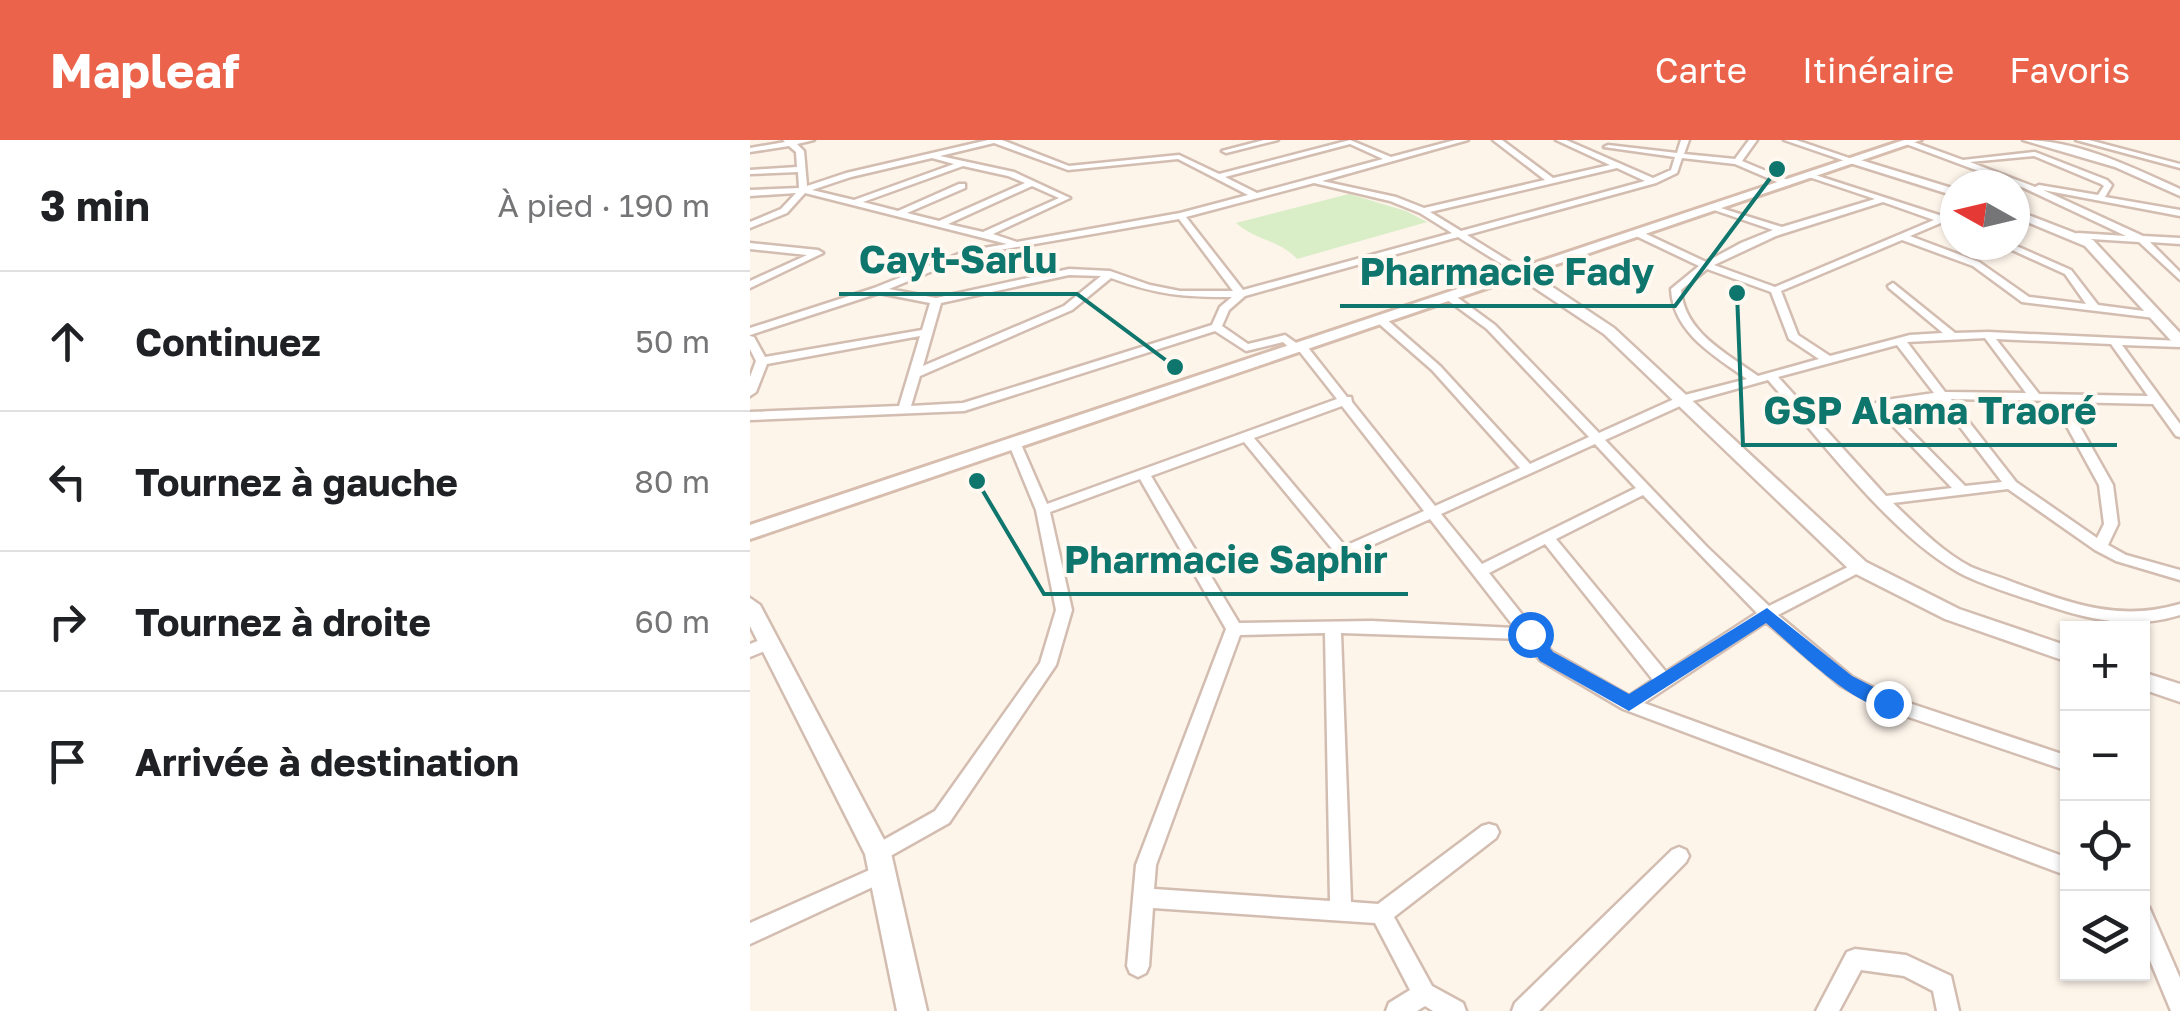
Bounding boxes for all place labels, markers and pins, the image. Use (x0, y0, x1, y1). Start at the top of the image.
callout: Cayt-Sarlu (839, 226, 1077, 294)
callout: Pharmacie Fady (1340, 238, 1675, 306)
callout: GSP Alama Traoré (1743, 377, 2117, 445)
callout: Pharmacie Saphir (1044, 526, 1408, 594)

